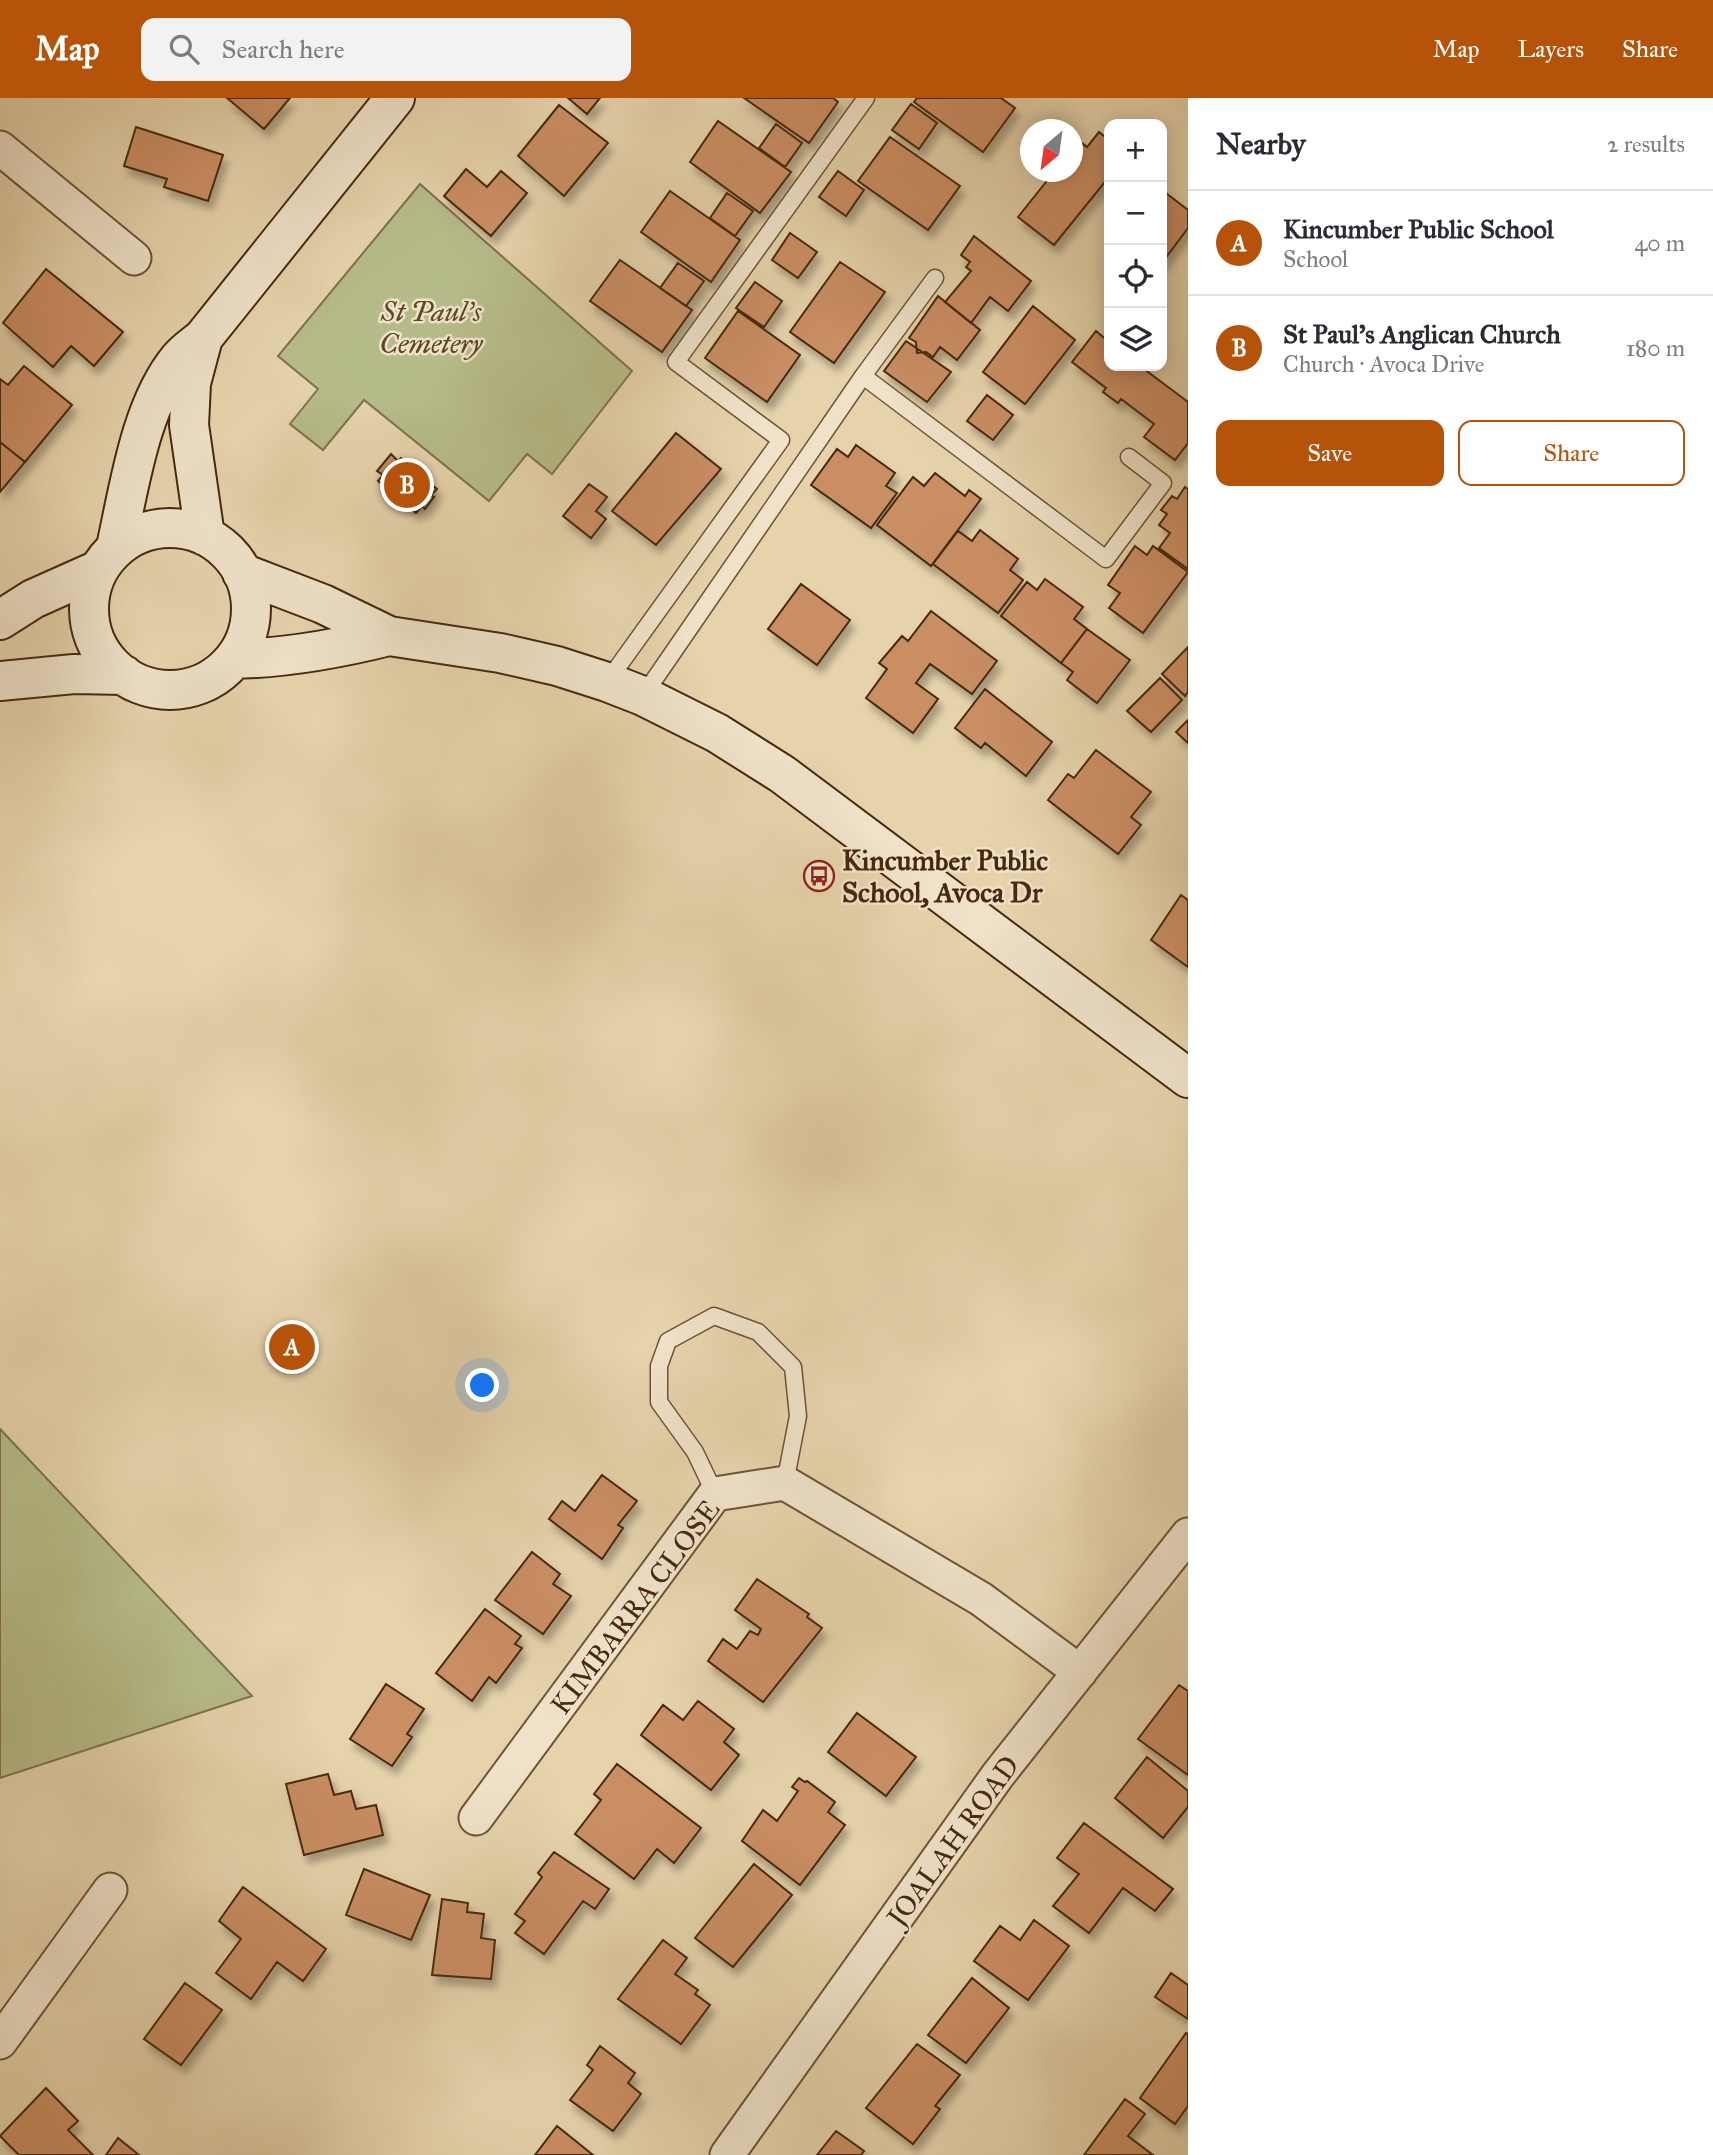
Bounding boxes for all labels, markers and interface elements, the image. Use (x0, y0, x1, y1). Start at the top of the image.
search box (141, 18, 631, 81)
text: Map (35, 29, 99, 69)
icon: search (165, 30, 203, 68)
text: Search here (221, 33, 345, 65)
text: Map (1433, 34, 1480, 64)
text: Layers (1518, 34, 1584, 64)
text: Share (1622, 34, 1678, 64)
north arrow (1020, 119, 1083, 182)
map controls (1104, 119, 1167, 371)
button: + (1104, 119, 1167, 182)
text: Nearby (1216, 126, 1306, 162)
text: 2 results (1607, 130, 1685, 158)
button: − (1104, 182, 1167, 245)
text: Kincumber Public School (1283, 213, 1554, 245)
text: A (1231, 229, 1247, 257)
text: 40 m (1635, 229, 1685, 257)
button: locate (1104, 245, 1167, 308)
text: School (1283, 245, 1348, 273)
park label: St Paul's Cemetery (380, 294, 484, 361)
button: layers (1104, 308, 1167, 371)
text: St Paul's Anglican Church (1283, 318, 1561, 350)
text: B (1231, 334, 1247, 362)
text: 180 m (1626, 334, 1685, 362)
text: Church · Avoca Drive (1283, 350, 1484, 378)
button: Save (1216, 420, 1444, 486)
button: Share (1458, 420, 1685, 486)
pin: B (384, 459, 430, 511)
place label: Kincumber Public School, Avoca Dr (842, 843, 1048, 910)
bus stop icon: Kincumber Public School, Avoca Dr (802, 859, 836, 893)
pin: A (269, 1321, 315, 1373)
your location (465, 1368, 499, 1402)
street label: KIMBARRA CLOSE (543, 1493, 727, 1721)
street label: JOALAH ROAD (878, 1749, 1027, 1936)

